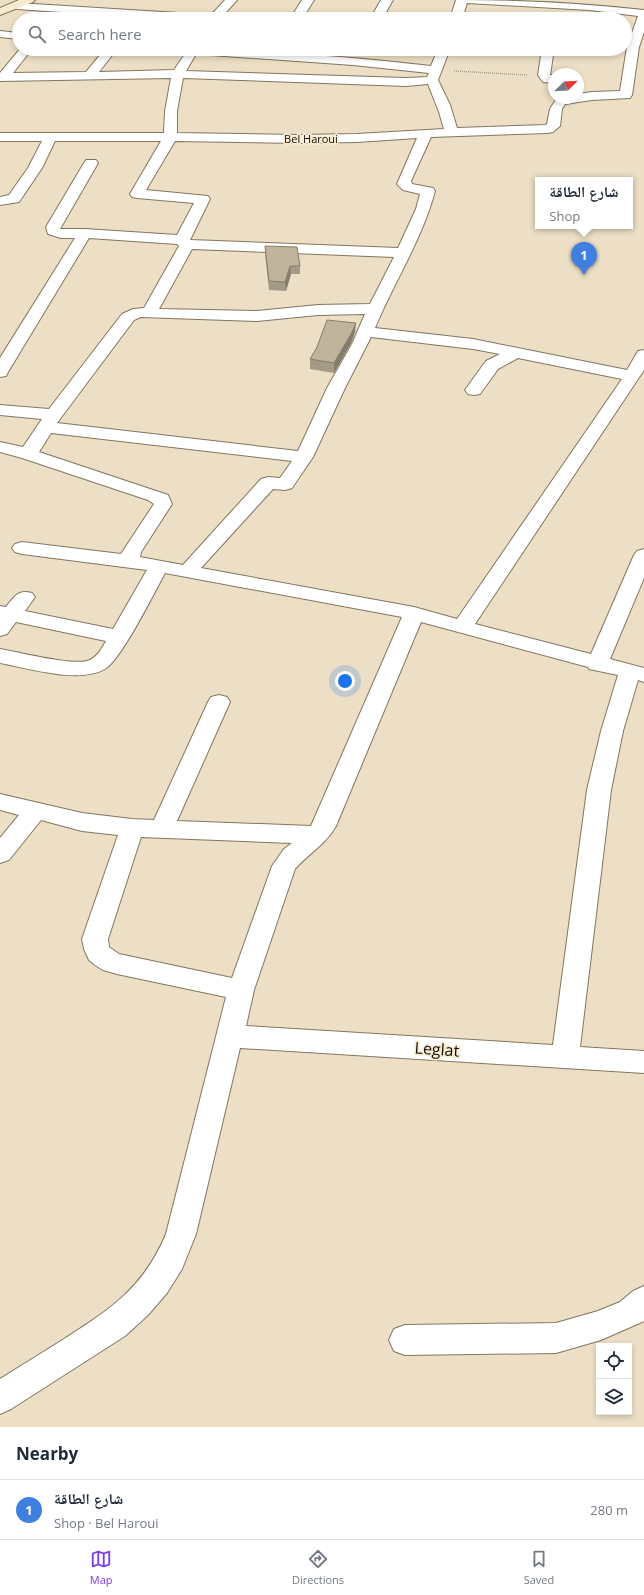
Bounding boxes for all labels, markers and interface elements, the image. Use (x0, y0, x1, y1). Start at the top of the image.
search box (12, 12, 632, 56)
icon: search (26, 23, 48, 45)
text: Search here (58, 24, 142, 44)
north arrow (548, 68, 584, 104)
street label: Bel Haroui (284, 131, 338, 146)
popup (535, 177, 633, 229)
text: شارع الطاقة (549, 181, 619, 201)
text: Shop (549, 207, 580, 225)
pin: 1 (571, 242, 597, 275)
your location (335, 671, 355, 691)
street label: Leglat (414, 1036, 460, 1062)
map controls (596, 1343, 632, 1415)
button: locate (596, 1343, 632, 1379)
button: layers (596, 1379, 632, 1415)
text: Nearby (16, 1442, 78, 1465)
text: شارع الطاقة (54, 1488, 123, 1508)
text: 1 (25, 1501, 33, 1519)
text: 280 m (590, 1501, 628, 1519)
text: Shop · Bel Haroui (54, 1514, 159, 1532)
tab: Map (90, 1548, 113, 1587)
tab: Directions (292, 1548, 344, 1587)
tab: Saved (524, 1548, 554, 1587)

